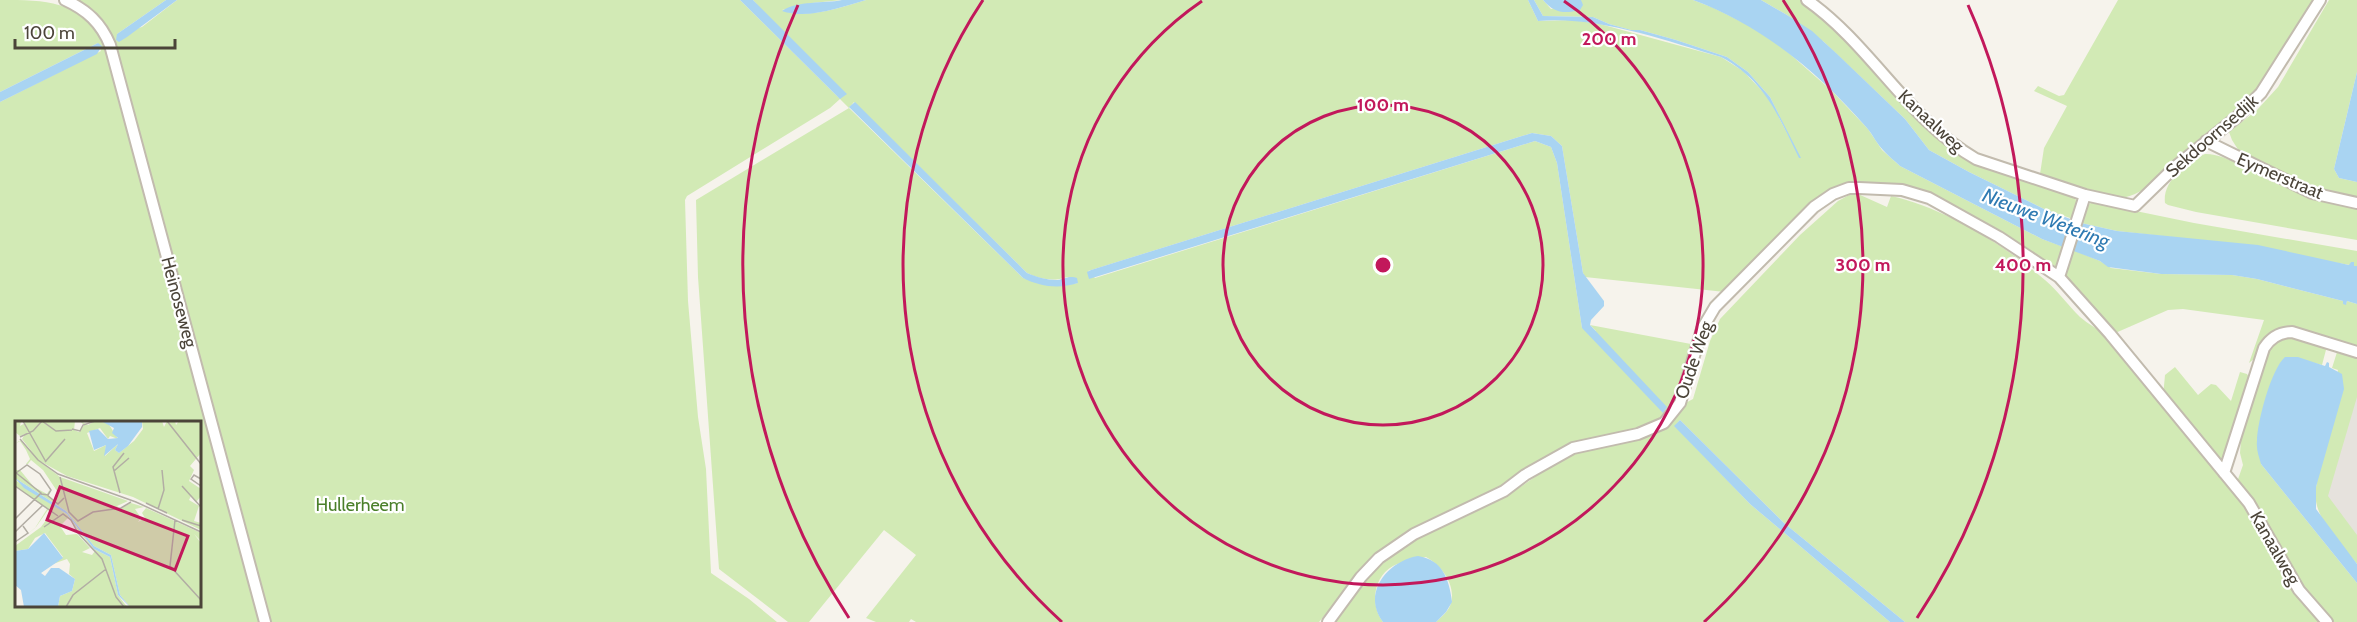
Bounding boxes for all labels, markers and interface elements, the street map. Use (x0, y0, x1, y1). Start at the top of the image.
scale bar (15, 12, 176, 50)
text: 100 m (24, 22, 75, 44)
text: 200 m (1582, 28, 1636, 50)
street label: Kanaalweg (1894, 85, 1969, 158)
street label: Sekdoornsedijk (2161, 89, 2263, 182)
text: 100 m (1357, 94, 1409, 116)
street label: Eymerstraat (2233, 148, 2327, 204)
water label: Nieuwe Wetering (1979, 183, 2114, 254)
street label: Heinoseweg (156, 254, 202, 351)
text: 300 m (1836, 254, 1890, 276)
text: 400 m (1995, 254, 2051, 276)
centre of rings (1373, 255, 1393, 275)
street label: Oude Weg (1670, 317, 1718, 402)
inset map (15, 421, 201, 607)
park label: Hullerheem (315, 494, 405, 516)
street label: Kanaalweg (2245, 507, 2305, 590)

